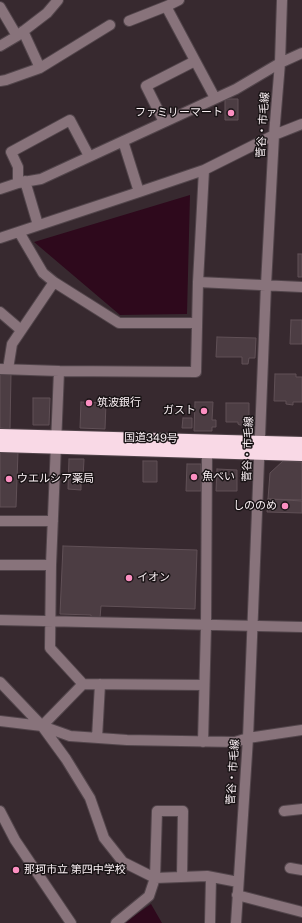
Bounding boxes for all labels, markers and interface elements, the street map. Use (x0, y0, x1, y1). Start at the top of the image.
street label: 菅谷・市毛線 (254, 92, 272, 158)
place label: ファミリーマート (135, 106, 223, 120)
marker: ファミリーマート (226, 108, 236, 118)
place label: 筑波銀行 (97, 396, 141, 410)
marker: 筑波銀行 (84, 398, 94, 408)
place label: ガスト (163, 404, 196, 418)
marker: ガスト (199, 406, 209, 416)
street label: 菅谷・市毛線 (240, 416, 256, 482)
street label: 国道349号 (124, 431, 178, 445)
place label: 魚べい (202, 470, 235, 484)
place label: ウエルシア薬局 (17, 472, 94, 486)
marker: 魚べい (189, 472, 199, 482)
marker: ウエルシア薬局 (4, 474, 14, 484)
place label: しののめ (233, 499, 277, 513)
marker: しののめ (280, 501, 290, 511)
place label: イオン (137, 571, 170, 585)
marker: イオン (124, 573, 134, 583)
street label: 菅谷・市毛線 (224, 739, 242, 805)
place label: 那珂市立 第四中学校 (24, 863, 126, 877)
marker: 那珂市立 第四中学校 (11, 865, 21, 875)

